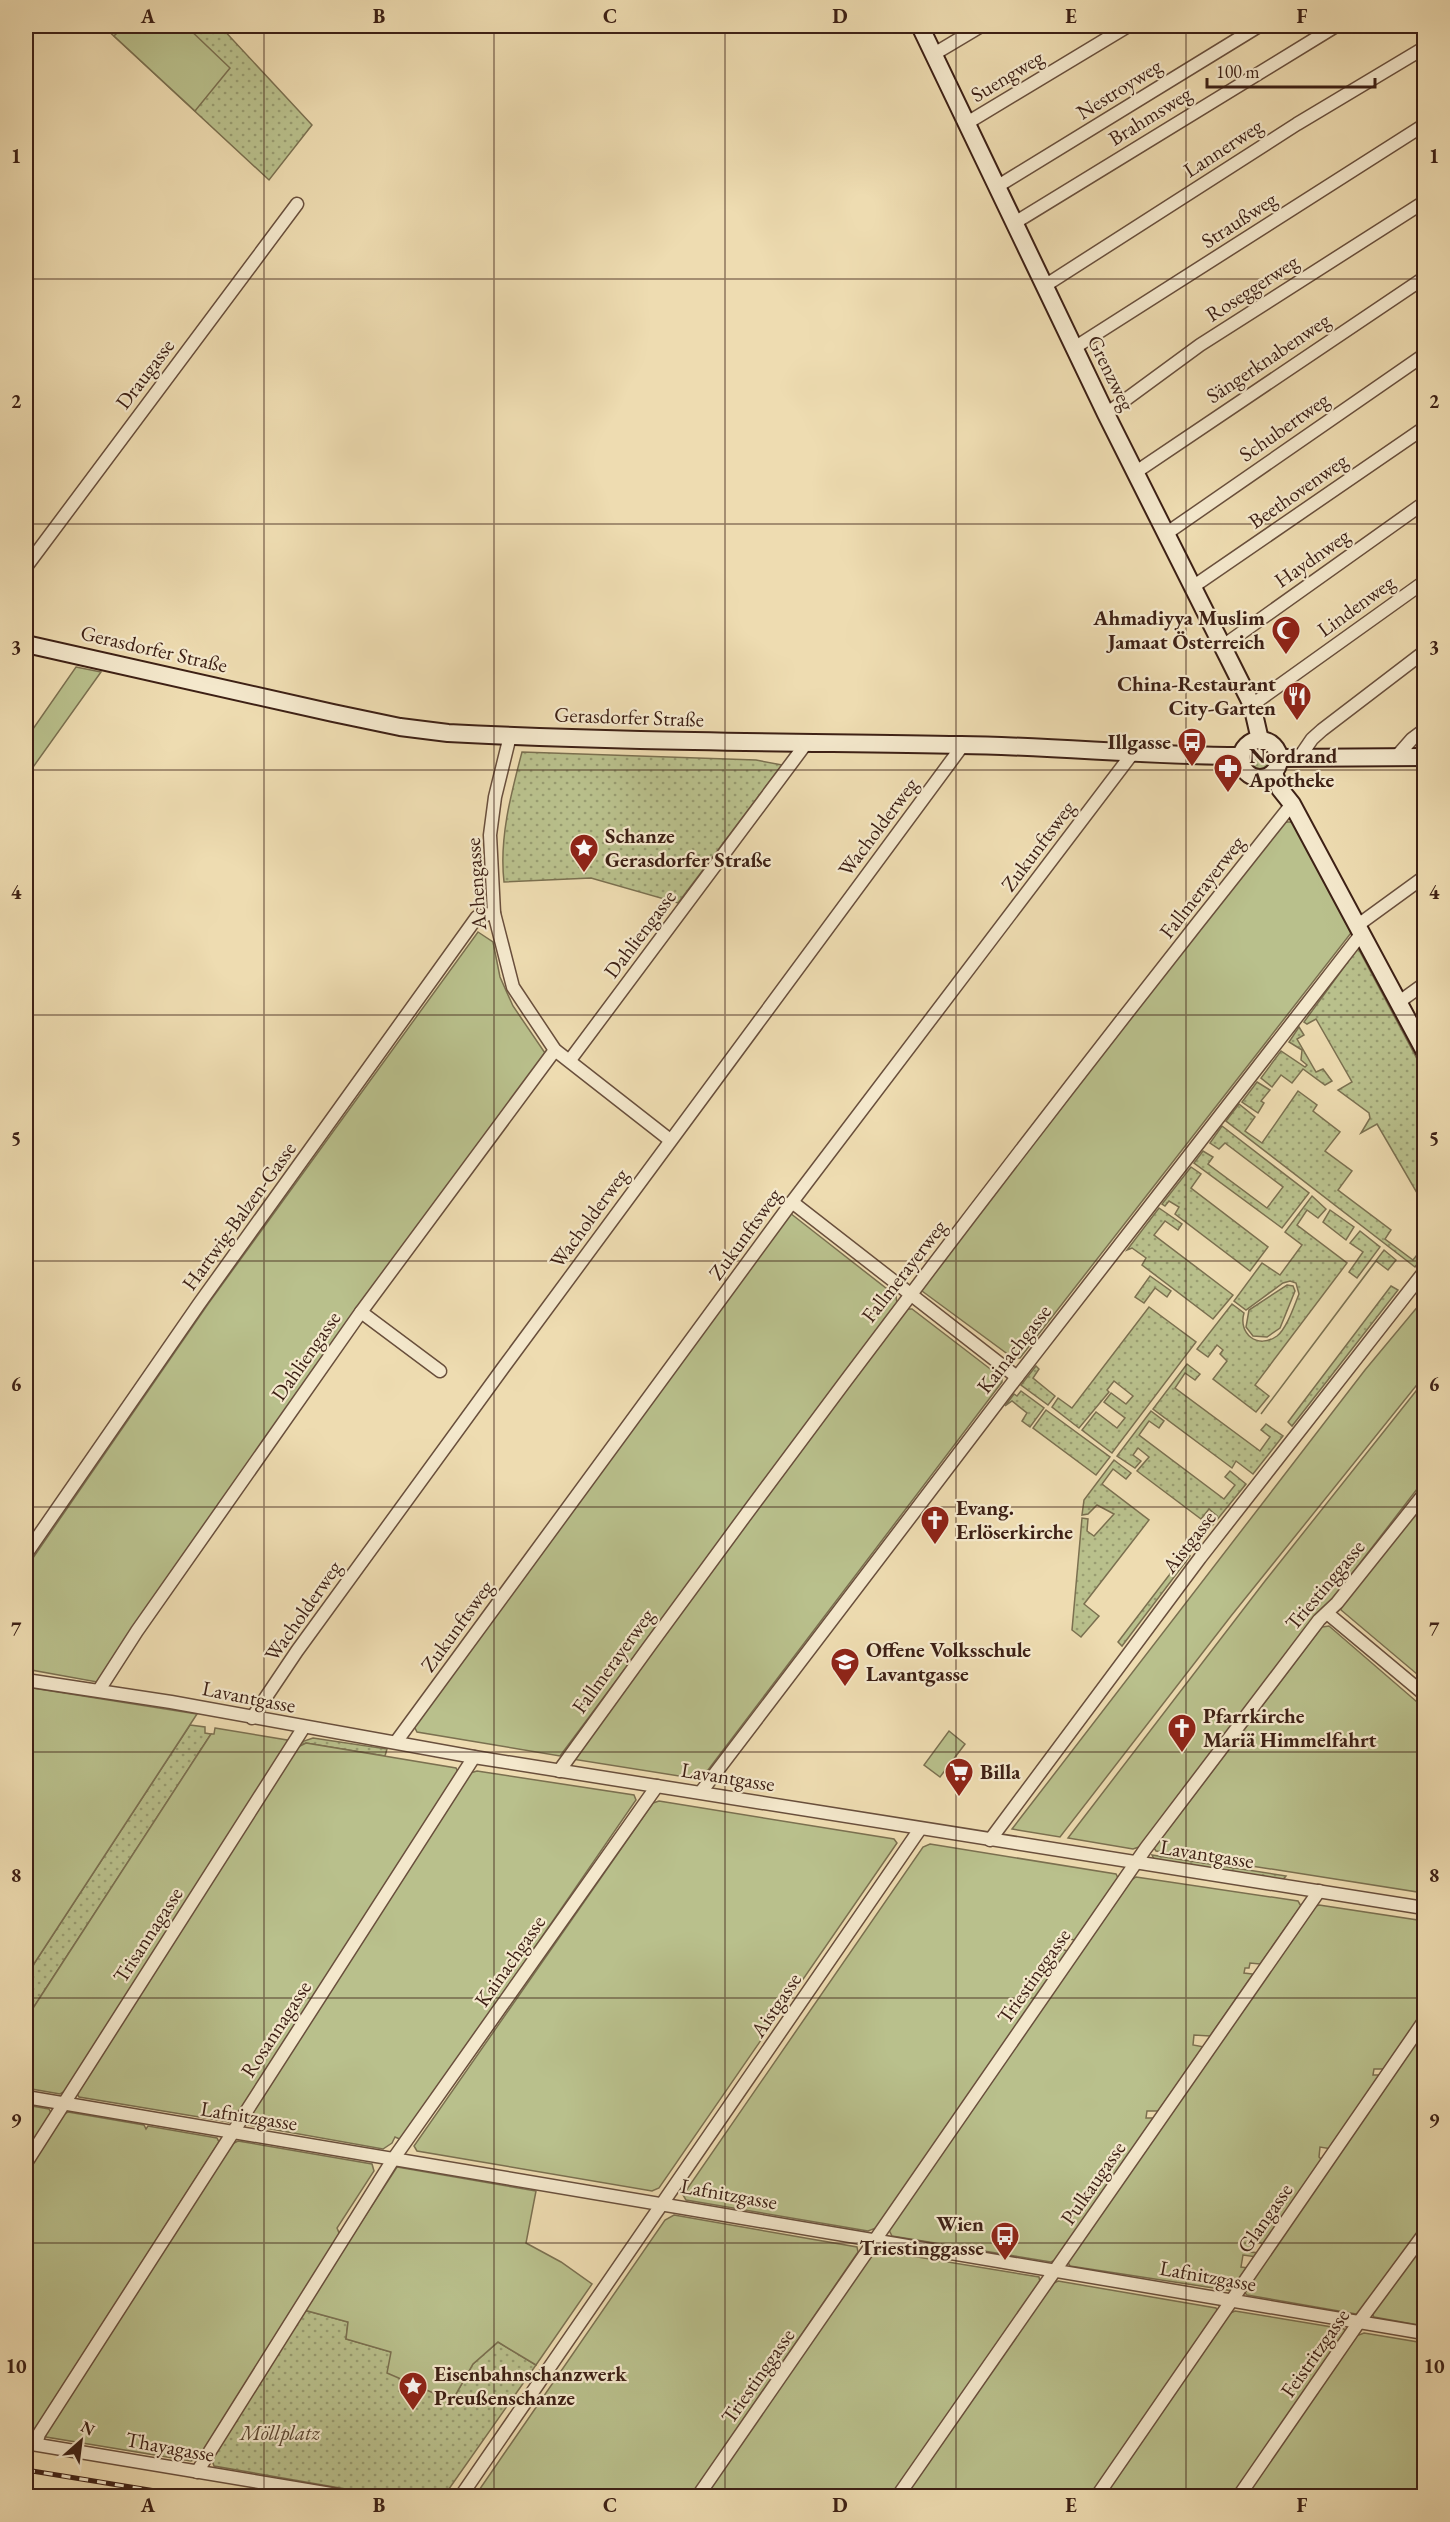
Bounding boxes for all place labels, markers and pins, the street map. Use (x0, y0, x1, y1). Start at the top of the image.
place label: Ahmadiyya Muslim Jamaat Österreich (1092, 604, 1265, 655)
mosque icon: Ahmadiyya Muslim Jamaat Österreich (1270, 614, 1302, 656)
place label: China-Restaurant City-Garten (1117, 670, 1276, 721)
restaurant icon: China-Restaurant City-Garten (1281, 680, 1313, 722)
bus stop icon: Illgasse (1176, 726, 1208, 768)
place label: Illgasse (1108, 728, 1171, 755)
place label: Nordrand Apotheke (1248, 742, 1338, 793)
pharmacy icon: Nordrand Apotheke (1212, 752, 1244, 794)
place label: Schanze Gerasdorfer Straße (605, 822, 772, 873)
place icon: Schanze Gerasdorfer Straße (568, 832, 600, 874)
place label: Evang. Erlöserkirche (956, 1494, 1073, 1545)
church icon: Evang. Erlöserkirche (919, 1504, 951, 1546)
place label: Offene Volksschule Lavantgasse (866, 1636, 1031, 1687)
school or university icon: Offene Volksschule Lavantgasse (829, 1646, 861, 1688)
place label: Pfarrkirche Mariä Himmelfahrt (1203, 1702, 1377, 1753)
church icon: Pfarrkirche Mariä Himmelfahrt (1166, 1712, 1198, 1754)
supermarket icon: Billa (943, 1756, 975, 1798)
place label: Billa (980, 1758, 1021, 1785)
place label: Wien Triestinggasse (859, 2210, 984, 2261)
bus stop icon: Wien Triestinggasse (989, 2220, 1021, 2262)
place label: Eisenbahnschanzwerk Preußenschanze (434, 2360, 627, 2411)
place icon: Eisenbahnschanzwerk Preußenschanze (397, 2370, 429, 2412)

